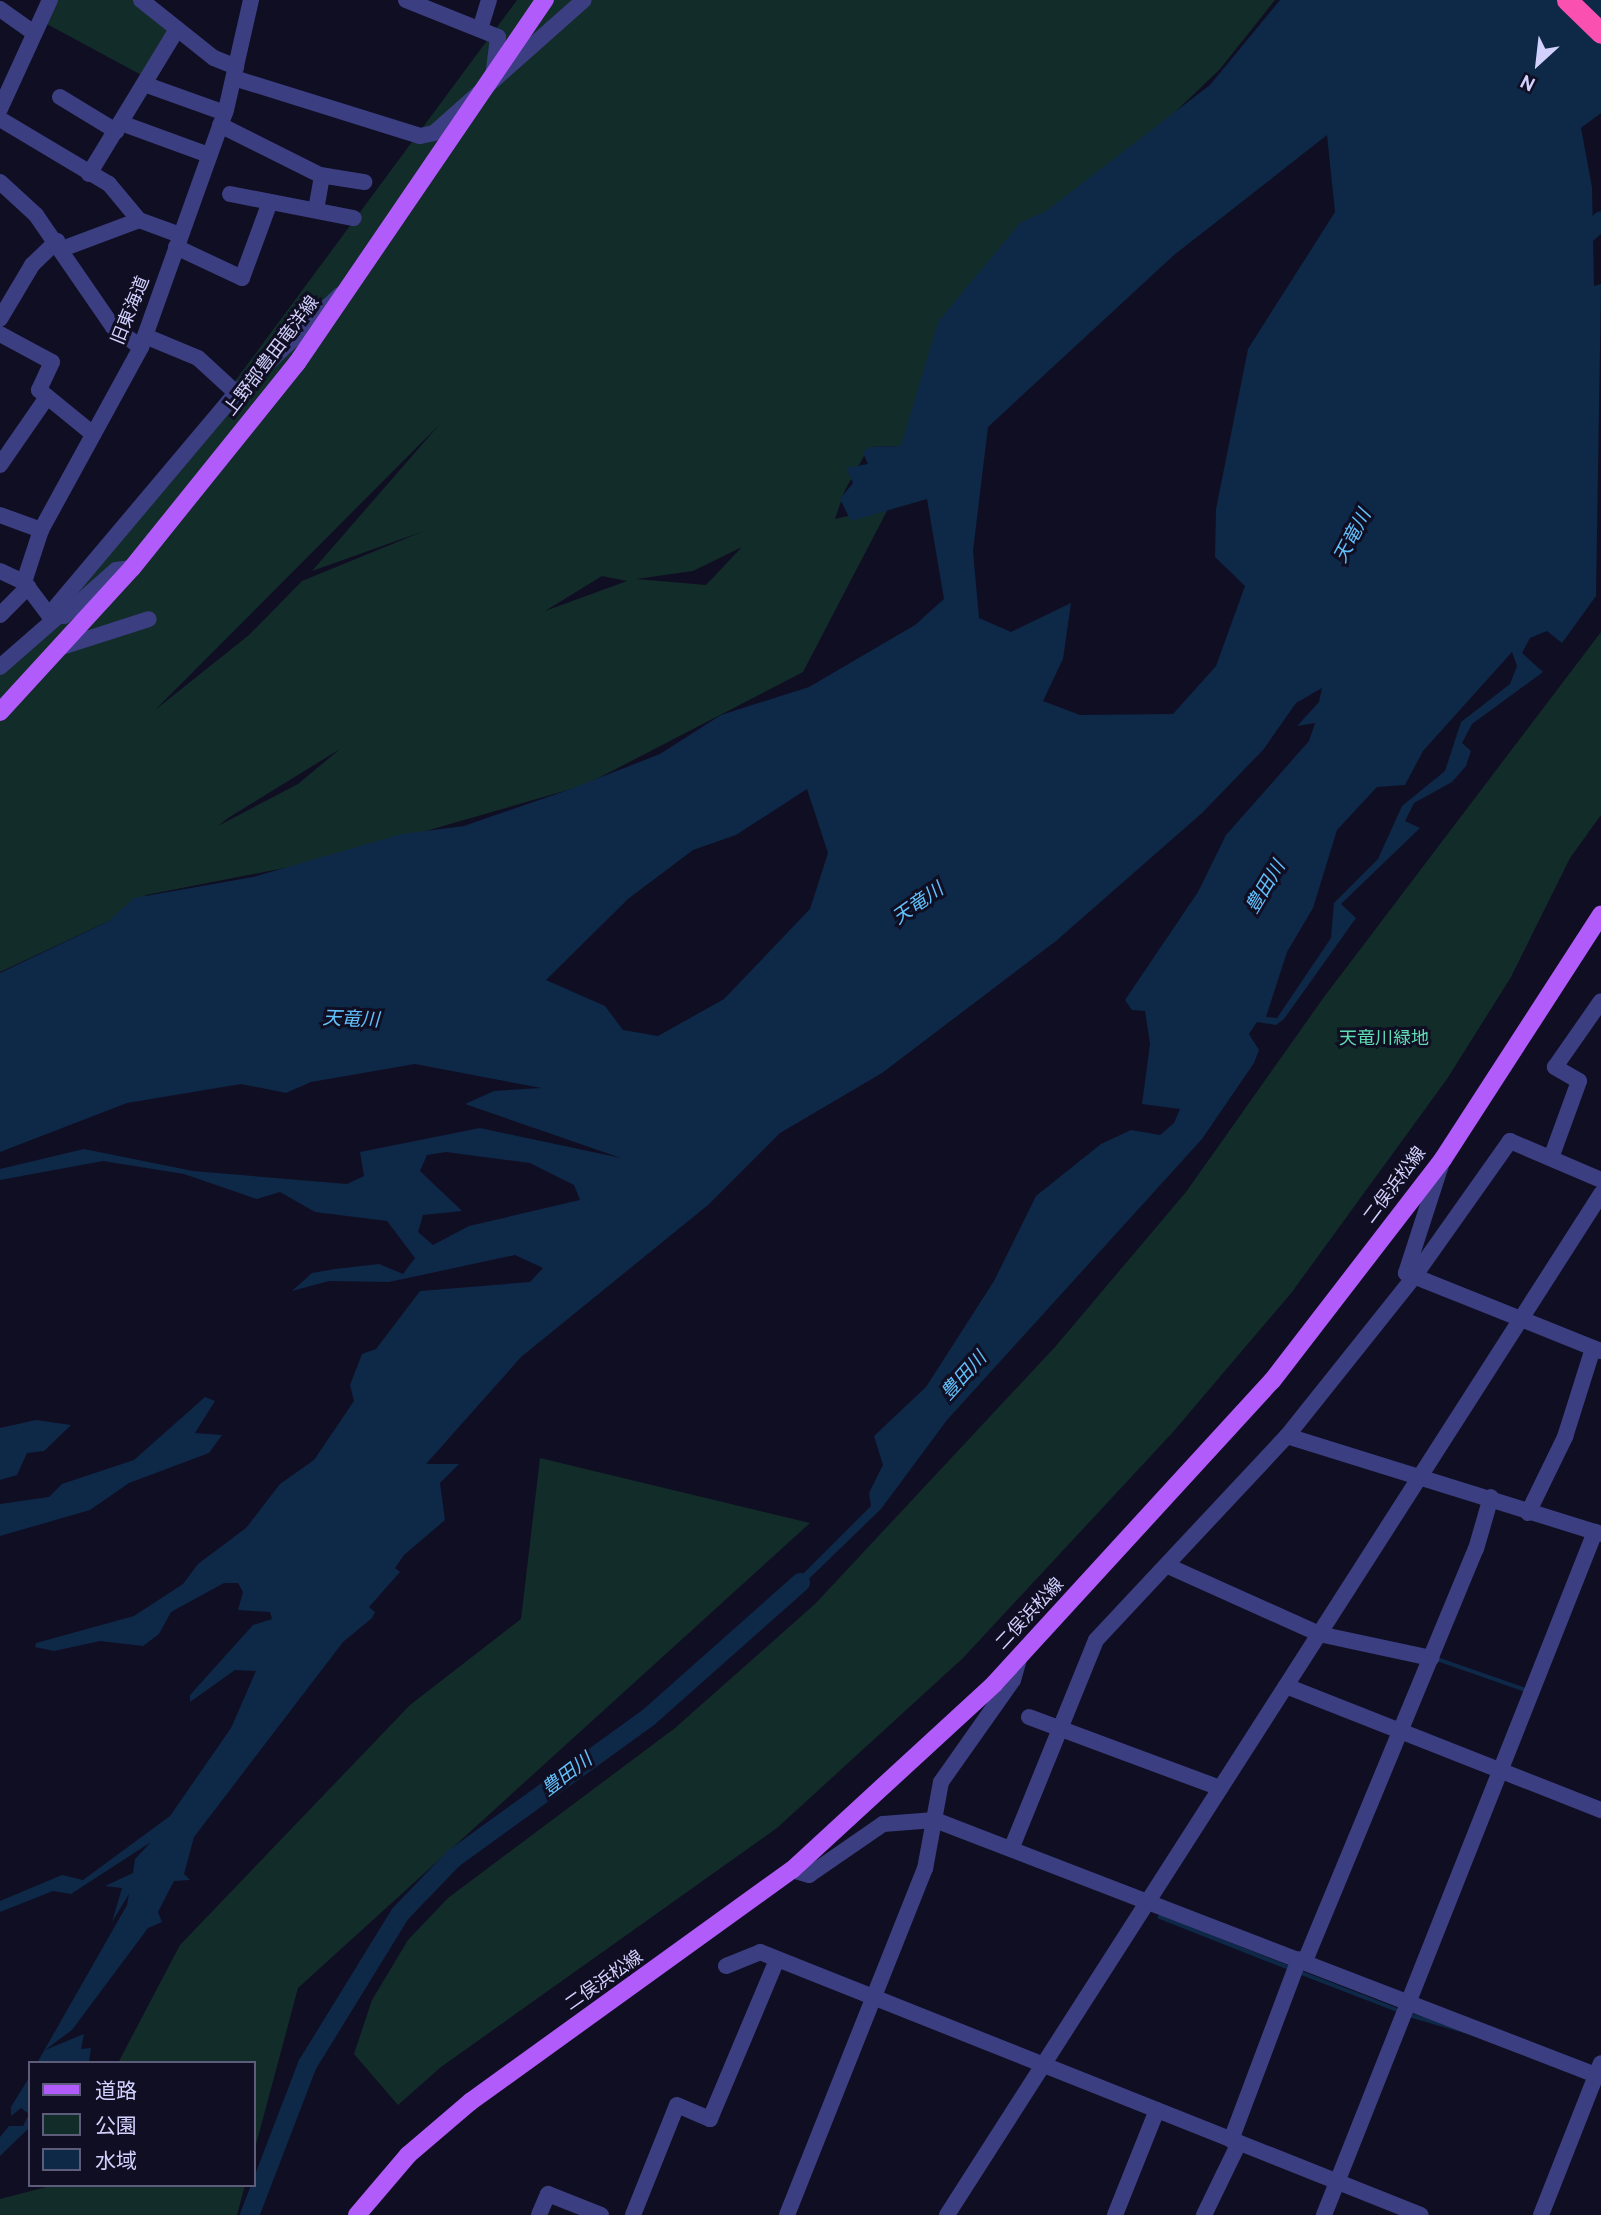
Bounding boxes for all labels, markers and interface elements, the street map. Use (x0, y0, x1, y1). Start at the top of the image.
north arrow (1503, 28, 1573, 98)
text: N (1517, 68, 1540, 96)
street label: 旧東海道 (109, 274, 155, 348)
street label: 上野部豊田竜洋線 (221, 293, 325, 421)
water label: 天竜川 (1331, 506, 1377, 568)
water label: 豊田川 (1243, 858, 1291, 918)
water label: 天竜川 (889, 879, 949, 931)
water label: 天竜川 (322, 1009, 380, 1033)
park label: 天竜川緑地 (1339, 1029, 1429, 1051)
street label: 二俣浜松線 (1360, 1144, 1432, 1228)
water label: 豊田川 (937, 1348, 993, 1406)
street label: 二俣浜松線 (992, 1575, 1070, 1655)
water label: 豊田川 (538, 1750, 598, 1802)
street label: 二俣浜松線 (562, 1947, 648, 2017)
legend (28, 2061, 256, 2187)
text: 道路 (95, 2079, 137, 2106)
text: 公園 (95, 2114, 137, 2141)
text: 水域 (95, 2149, 137, 2176)

